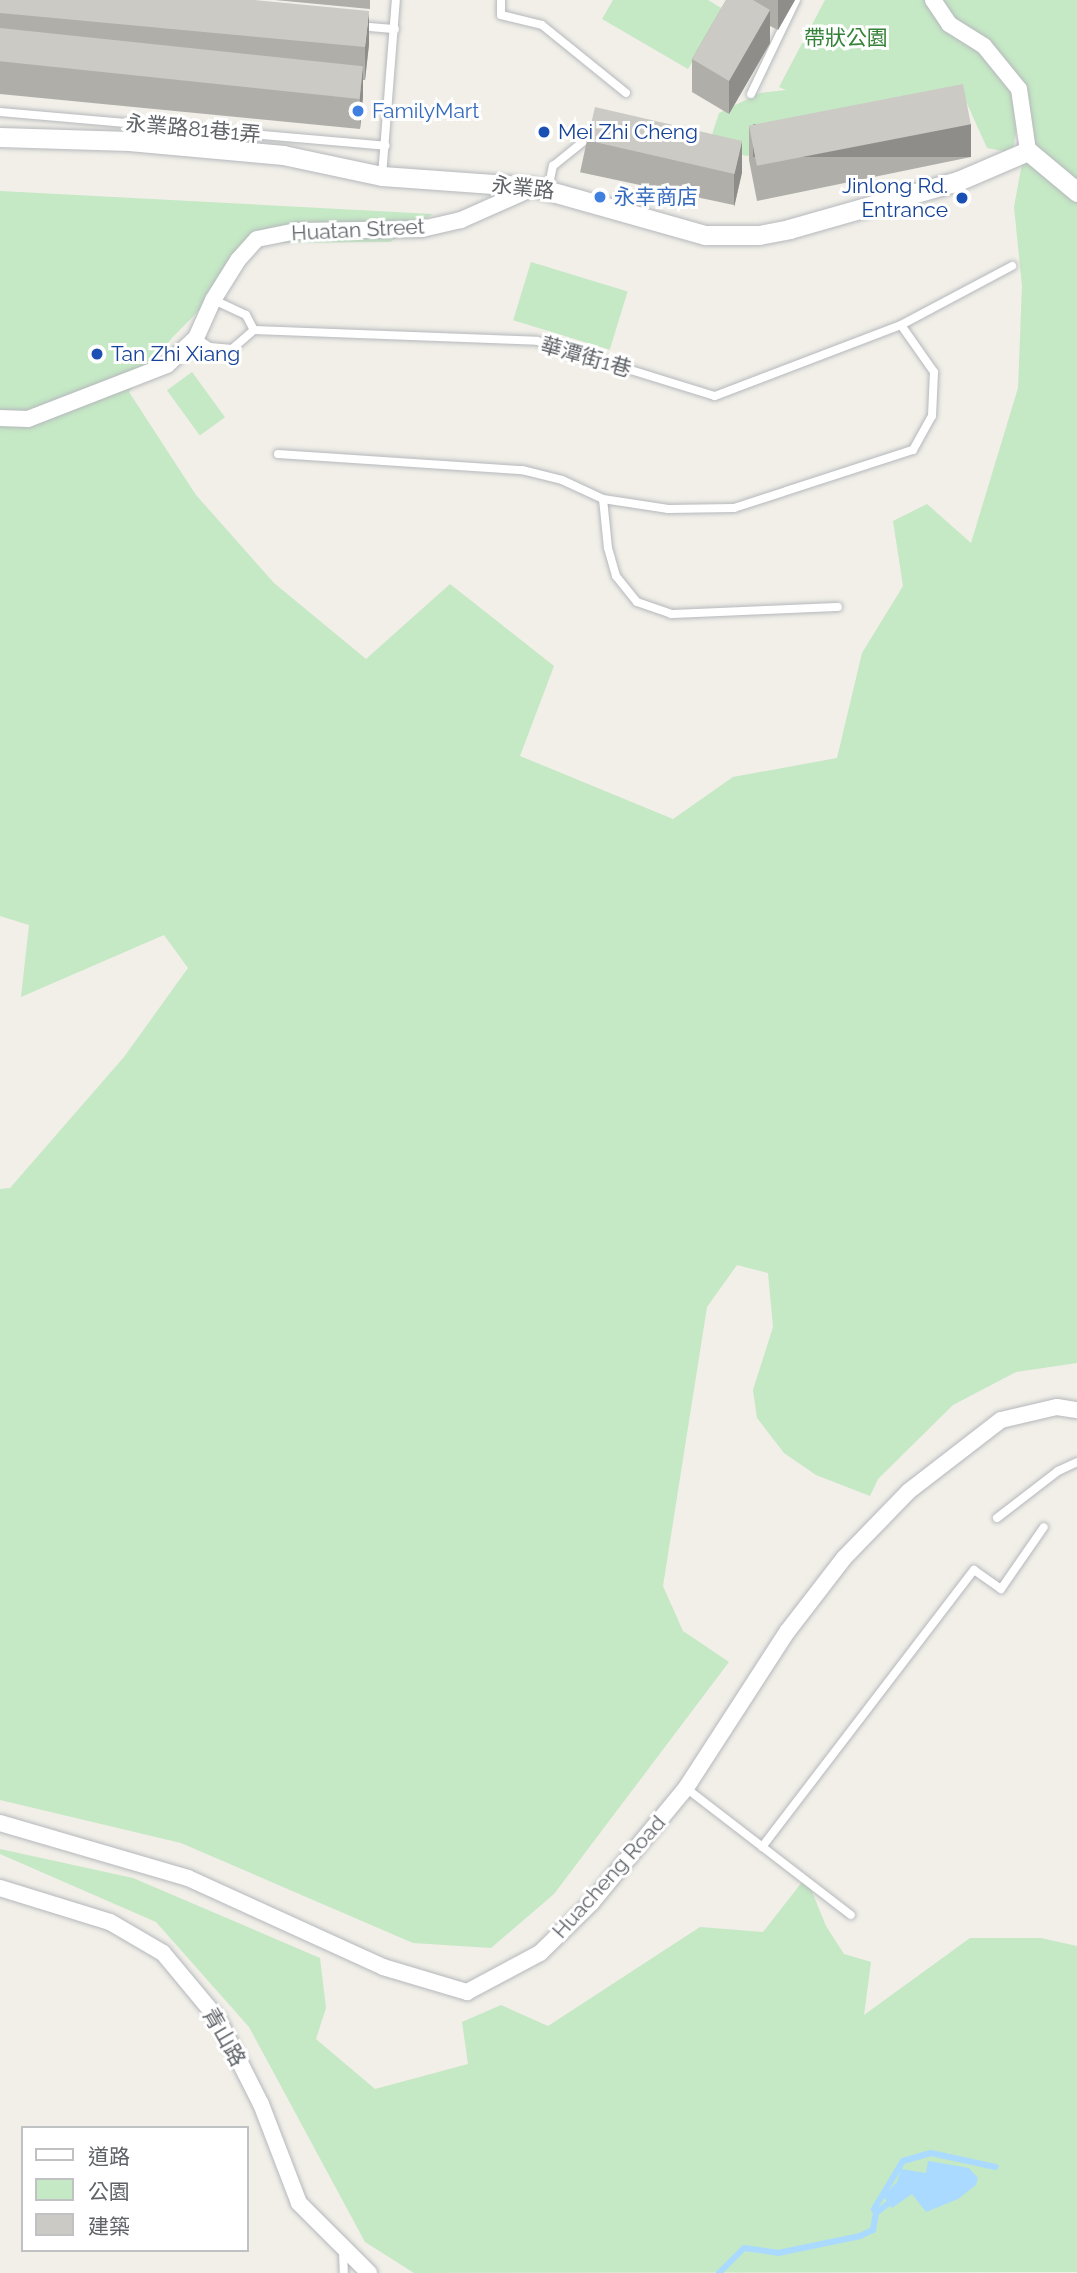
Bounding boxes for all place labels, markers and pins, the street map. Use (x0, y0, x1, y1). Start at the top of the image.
place label: FamilyMart (372, 98, 479, 124)
marker: FamilyMart (350, 103, 366, 119)
place label: Mei Zhi Cheng (558, 119, 698, 145)
marker: Mei Zhi Cheng (536, 124, 552, 140)
place label: Jinlong Rd. Entrance (842, 173, 948, 223)
place label: 永幸商店 (614, 184, 698, 210)
marker: 永幸商店 (592, 189, 608, 205)
marker: Jinlong Rd. Entrance (954, 190, 970, 206)
place label: Tan Zhi Xiang (111, 341, 241, 367)
marker: Tan Zhi Xiang (89, 346, 105, 362)

